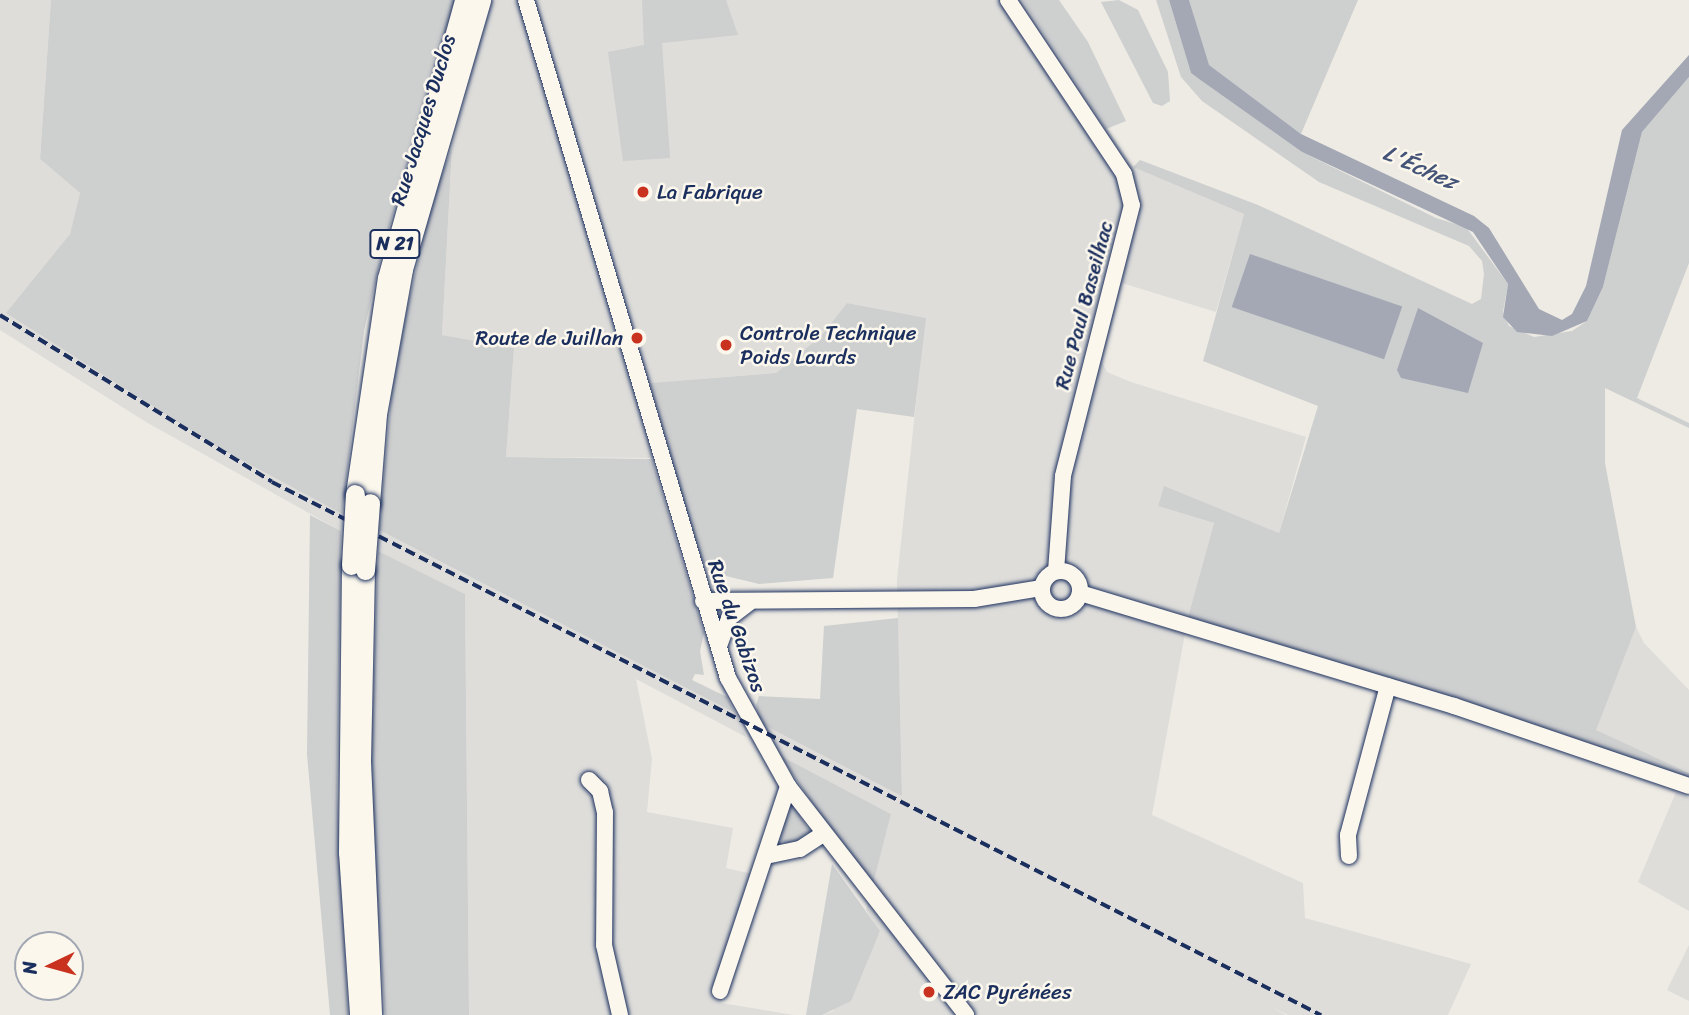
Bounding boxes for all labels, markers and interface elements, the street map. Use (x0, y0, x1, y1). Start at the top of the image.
street label: Rue Jacques Duclos (385, 32, 461, 208)
water label: L'Échez (1379, 139, 1461, 197)
place label: La Fabrique (657, 179, 763, 205)
marker: La Fabrique (635, 184, 651, 200)
street label: Rue Paul Baseilhac (1049, 218, 1119, 392)
road number: N 21 (369, 228, 421, 260)
place label: Controle Technique Poids Lourds (740, 320, 917, 370)
place label: Route de Juillan (475, 325, 623, 351)
marker: Route de Juillan (629, 330, 645, 346)
marker: Controle Technique Poids Lourds (718, 337, 734, 353)
street label: Rue du Gabizos (703, 557, 771, 695)
north arrow (14, 931, 84, 1001)
text: N (13, 960, 47, 976)
place label: ZAC Pyrénées (943, 979, 1072, 1005)
marker: ZAC Pyrénées (921, 984, 937, 1000)

